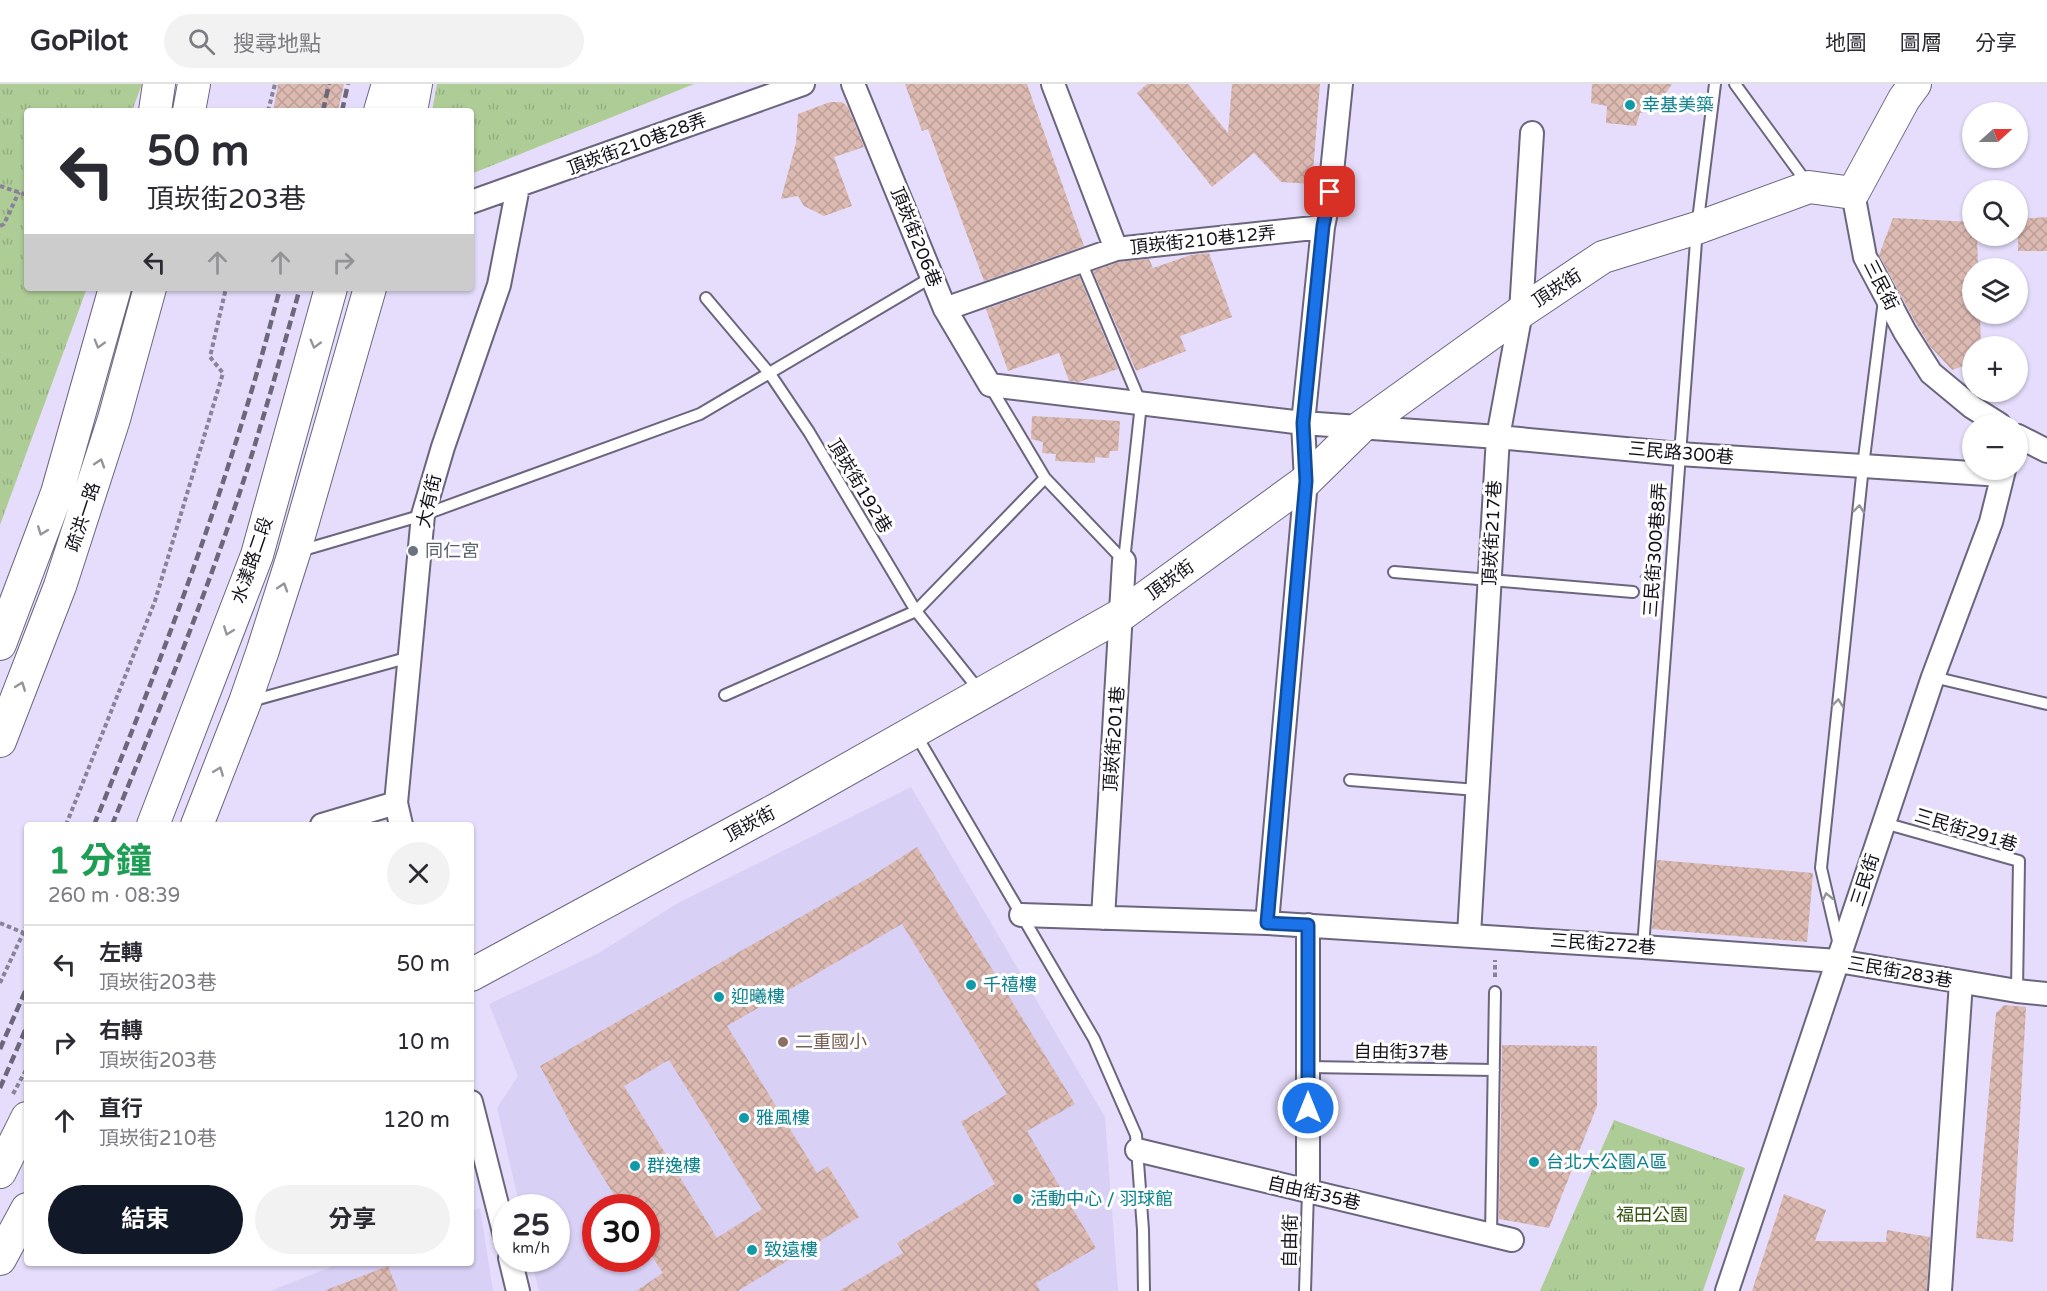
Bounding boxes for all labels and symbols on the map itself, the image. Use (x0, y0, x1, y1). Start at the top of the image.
place label: 幸基美築 (1642, 94, 1714, 116)
marker: 幸基美築 (1623, 98, 1637, 112)
north arrow (1962, 102, 2028, 168)
street label: 頂崁街210巷28弄 (564, 109, 710, 179)
pin (1304, 166, 1355, 217)
street label: 頂崁街206巷 (886, 184, 946, 290)
street label: 頂崁街210巷12弄 (1129, 221, 1277, 259)
street label: 三民街 (1859, 256, 1903, 314)
street label: 頂崁街 (1528, 264, 1586, 312)
one-way arrow (310, 338, 322, 349)
one-way arrow (93, 339, 106, 349)
street label: 頂崁街192巷 (823, 435, 897, 537)
street label: 三民路300巷 (1627, 437, 1735, 469)
one-way arrow (93, 458, 105, 469)
street label: 大有街 (412, 472, 446, 530)
street label: 疏洪一路 (61, 479, 105, 555)
street label: 頂崁街217巷 (1478, 480, 1506, 586)
street label: 三民街300巷8弄 (1639, 482, 1671, 618)
one-way arrow (1852, 505, 1865, 514)
street label: 水漾路二段 (227, 514, 277, 606)
one-way arrow (37, 525, 50, 536)
place label: 同仁宮 (425, 540, 479, 562)
marker: 同仁宮 (406, 544, 420, 558)
street label: 頂崁街 (1142, 555, 1198, 605)
one-way arrow (276, 582, 288, 593)
one-way arrow (222, 625, 235, 636)
one-way arrow (14, 681, 26, 692)
street label: 頂崁街201巷 (1099, 685, 1129, 793)
one-way arrow (1831, 699, 1844, 708)
one-way arrow (212, 766, 224, 777)
street label: 頂崁街 (721, 802, 779, 846)
street label: 三民街291巷 (1912, 804, 2020, 856)
street label: 三民街 (1846, 851, 1884, 909)
one-way arrow (1822, 892, 1835, 902)
street label: 三民街272巷 (1549, 929, 1657, 959)
street label: 三民街283巷 (1846, 952, 1954, 992)
place label: 千禧樓 (983, 974, 1037, 996)
marker: 千禧樓 (964, 978, 978, 992)
place label: 迎曦樓 (731, 986, 785, 1008)
marker: 迎曦樓 (712, 990, 726, 1004)
place label: 二重國小 (795, 1031, 867, 1053)
marker: 二重國小 (776, 1035, 790, 1049)
street label: 自由街37巷 (1354, 1040, 1448, 1064)
position arrow (1276, 1076, 1340, 1140)
place label: 雅風樓 (756, 1107, 810, 1129)
marker: 雅風樓 (737, 1111, 751, 1125)
place label: 台北大公園A區 (1546, 1151, 1667, 1173)
place label: 群逸樓 (647, 1155, 701, 1177)
marker: 台北大公園A區 (1527, 1155, 1541, 1169)
marker: 群逸樓 (628, 1159, 642, 1173)
street label: 自由街35巷 (1265, 1172, 1363, 1214)
place label: 活動中心 / 羽球館 (1030, 1188, 1173, 1210)
marker: 活動中心 / 羽球館 (1011, 1192, 1025, 1206)
speed limit sign: 30 (582, 1194, 660, 1272)
park label: 福田公園 (1616, 1204, 1688, 1226)
street label: 自由街 (1279, 1214, 1301, 1268)
place label: 致遠樓 (764, 1239, 818, 1261)
marker: 致遠樓 (745, 1243, 759, 1257)

